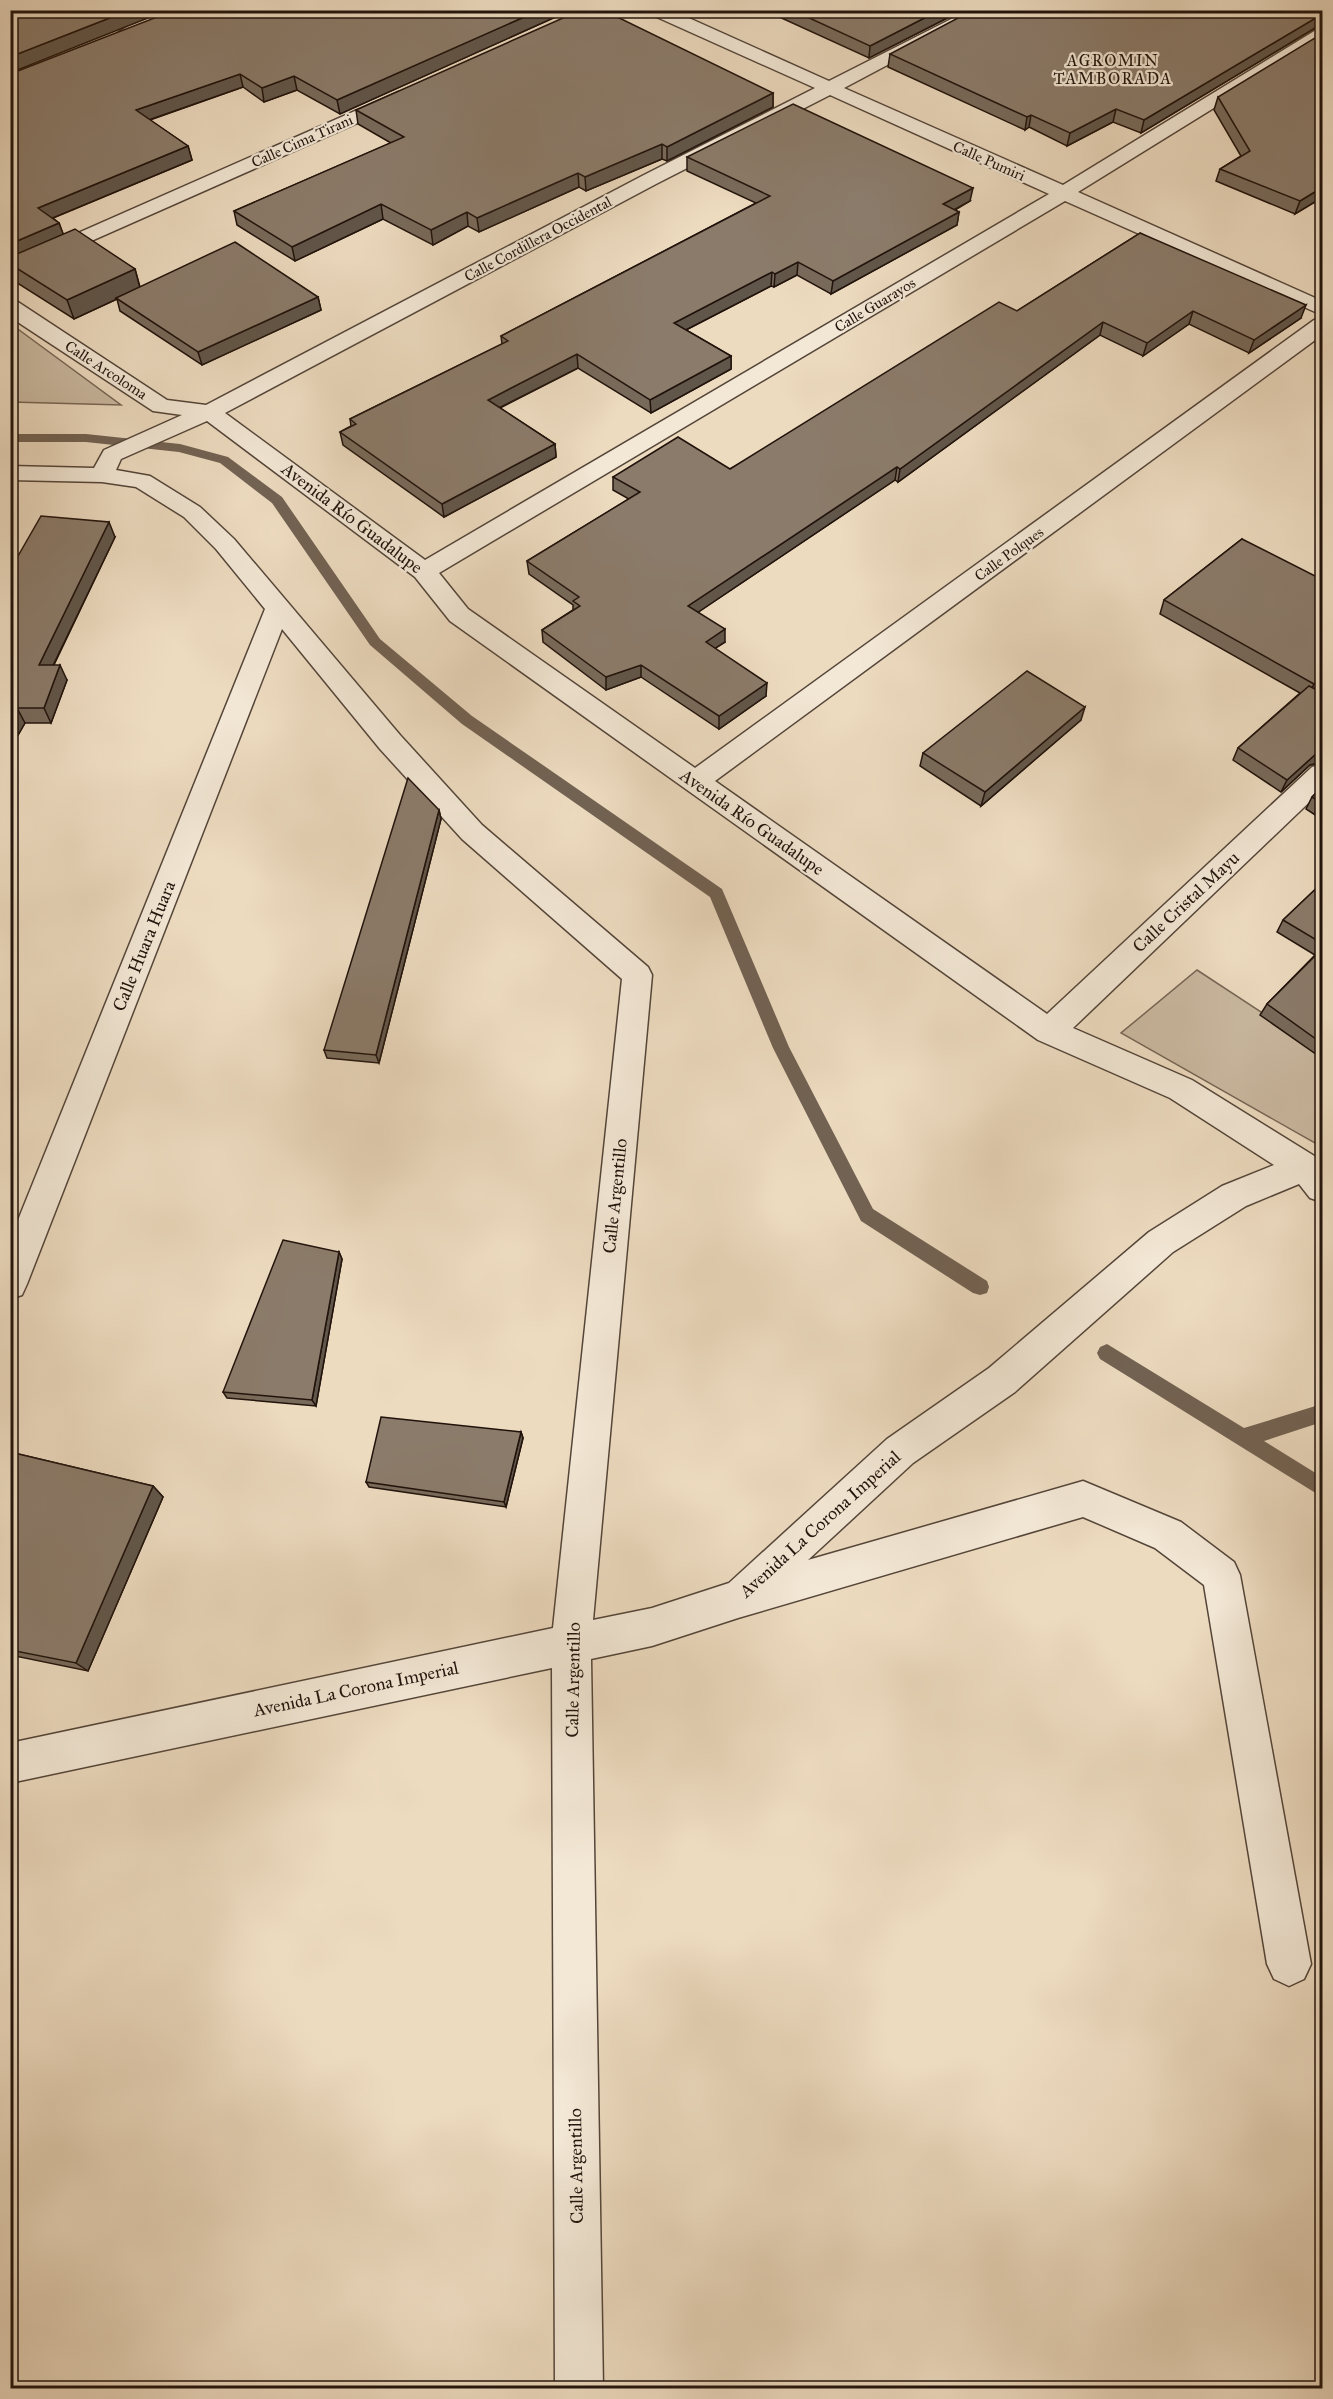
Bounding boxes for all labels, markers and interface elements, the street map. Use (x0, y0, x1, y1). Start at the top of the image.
district label: AGROMIN TAMBORADA (1053, 51, 1173, 88)
street label: Calle Cima Tirani (248, 111, 356, 171)
street label: Calle Pumiri (950, 137, 1028, 185)
street label: Calle Cordillera Occidental (461, 192, 616, 286)
street label: Calle Guarayos (831, 274, 919, 336)
street label: Calle Arcoloma (62, 337, 151, 404)
street label: Avenida Río Guadalupe (276, 457, 427, 578)
street label: Calle Polques (971, 523, 1048, 586)
street label: Avenida Río Guadalupe (675, 763, 828, 880)
street label: Calle Cristal Mayu (1128, 847, 1244, 957)
street label: Calle Huara Huara (108, 877, 180, 1014)
street label: Calle Argentillo (598, 1137, 633, 1255)
street label: Avenida La Corona Imperial (734, 1446, 905, 1603)
street label: Calle Argentillo (561, 1622, 586, 1738)
street label: Avenida La Corona Imperial (250, 1656, 461, 1722)
street label: Calle Argentillo (564, 2108, 589, 2224)

